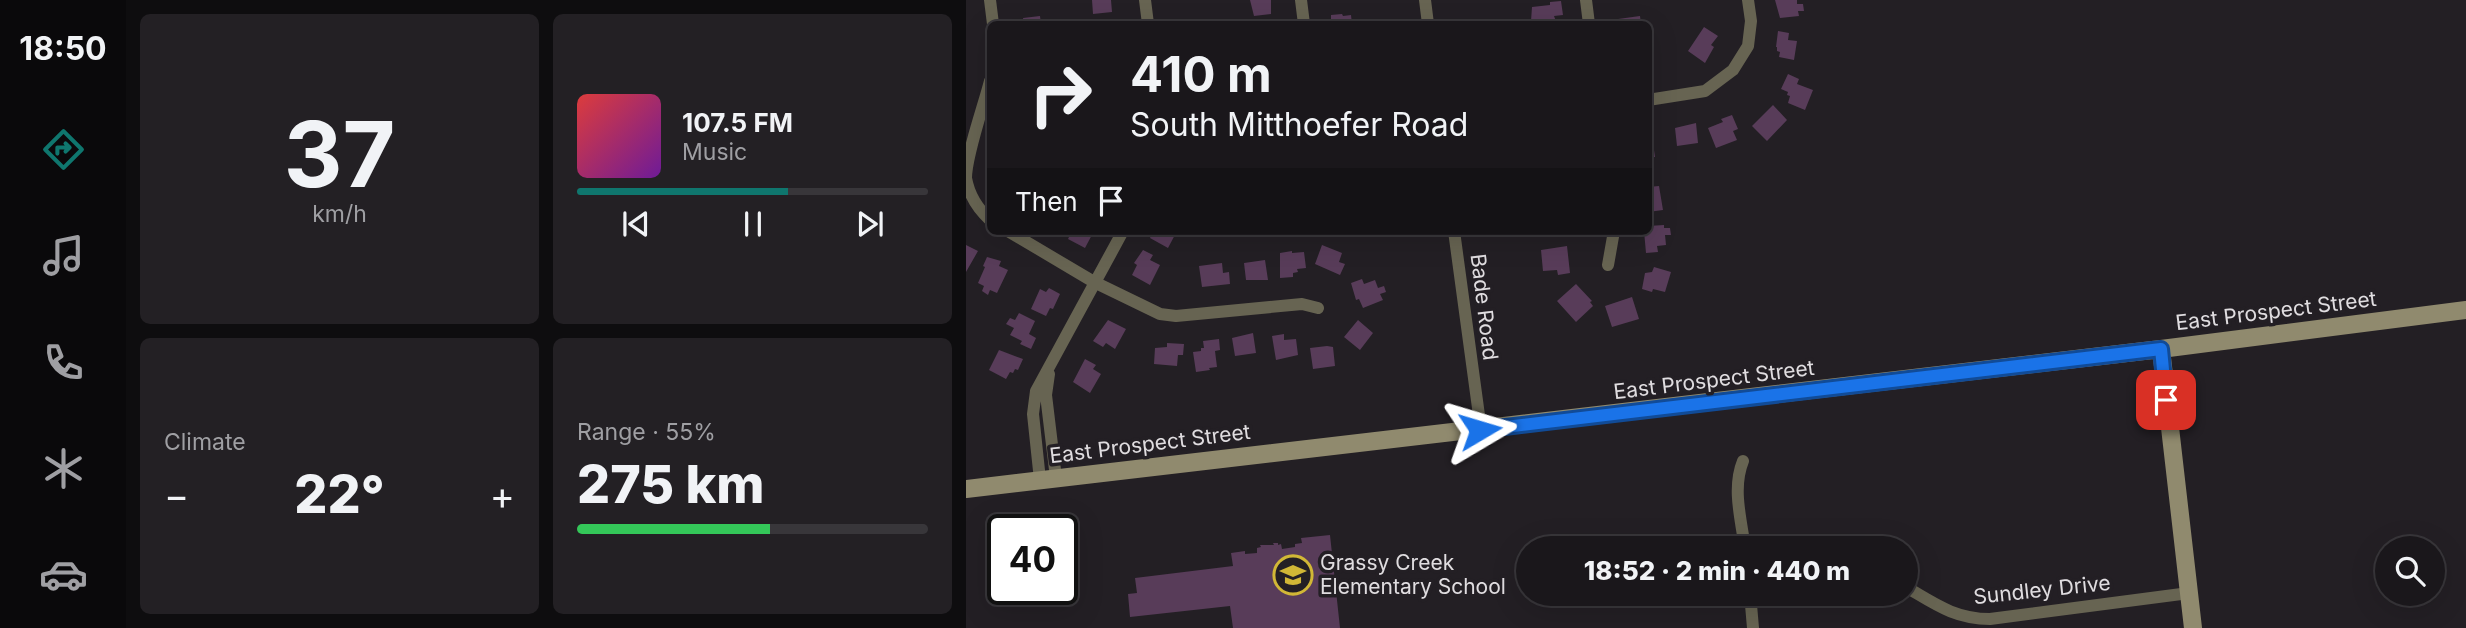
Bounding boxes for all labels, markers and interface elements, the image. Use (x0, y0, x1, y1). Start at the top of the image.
text: 18:50 (19, 29, 107, 68)
text: 410 m (1130, 45, 1272, 104)
icon: right (1015, 49, 1106, 140)
text: 37 (284, 99, 395, 209)
text: South Mitthoefer Road (1130, 105, 1468, 144)
text: 107.5 FM (682, 107, 793, 138)
icon: directions (39, 125, 88, 174)
text: Music (682, 138, 747, 166)
icon: arrive (1092, 182, 1130, 220)
text: Then (1015, 186, 1078, 217)
text: km/h (312, 200, 367, 228)
icon: previous (617, 205, 655, 243)
icon: pause (734, 205, 772, 243)
icon: next (851, 205, 889, 243)
icon: music (39, 231, 88, 280)
street label: Bade Road (1466, 252, 1503, 362)
street label: East Prospect Street (2174, 286, 2378, 335)
icon: phone (39, 338, 88, 387)
street label: East Prospect Street (1612, 355, 1816, 404)
pin (2136, 370, 2196, 430)
icon: arrive (2147, 381, 2185, 419)
position arrow (1443, 393, 1517, 467)
text: Range · 55% (577, 418, 716, 446)
street label: East Prospect Street (1048, 419, 1252, 468)
text: Climate (164, 428, 246, 456)
icon: climate (39, 444, 88, 493)
text: 275 km (577, 453, 765, 516)
text: 22° (294, 463, 385, 526)
text: − (164, 472, 189, 518)
text: + (490, 472, 515, 518)
speed limit sign: 40 (987, 514, 1078, 605)
map controls (2375, 536, 2445, 606)
button: search (2375, 536, 2445, 606)
icon: car (39, 550, 88, 599)
place label: Grassy Creek Elementary School (1320, 550, 1506, 599)
school or university icon: Grassy Creek Elementary School (1272, 554, 1314, 596)
text: 18:52 · 2 min · 440 m (1584, 555, 1850, 586)
street label: Sundley Drive (1972, 570, 2112, 609)

